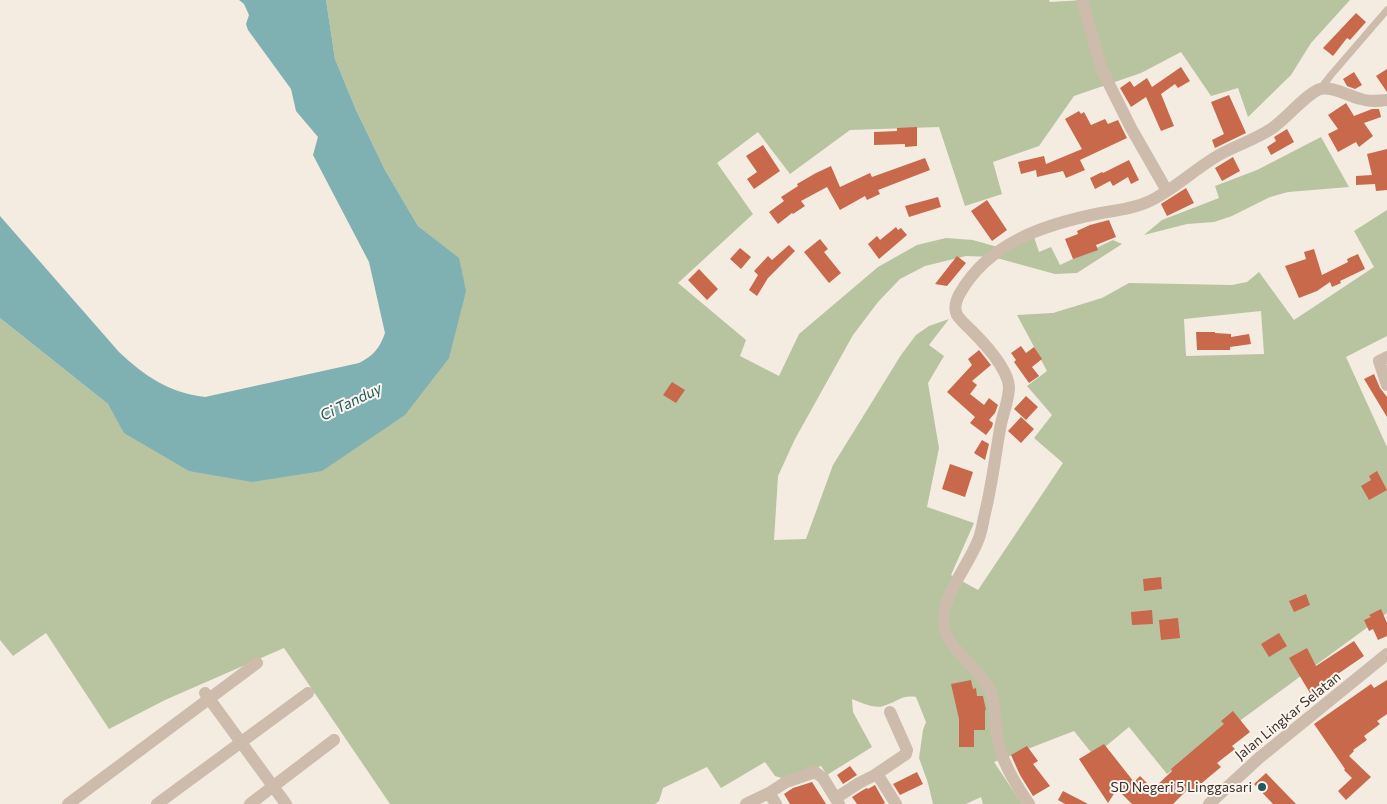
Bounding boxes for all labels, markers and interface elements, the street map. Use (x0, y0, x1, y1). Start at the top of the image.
water label: Ci Tanduy (317, 379, 385, 425)
street label: Jalan Lingkar Selatan (1232, 668, 1344, 764)
place label: SD Negeri 5 Linggasari (1111, 779, 1252, 795)
marker: SD Negeri 5 Linggasari (1256, 781, 1268, 793)

